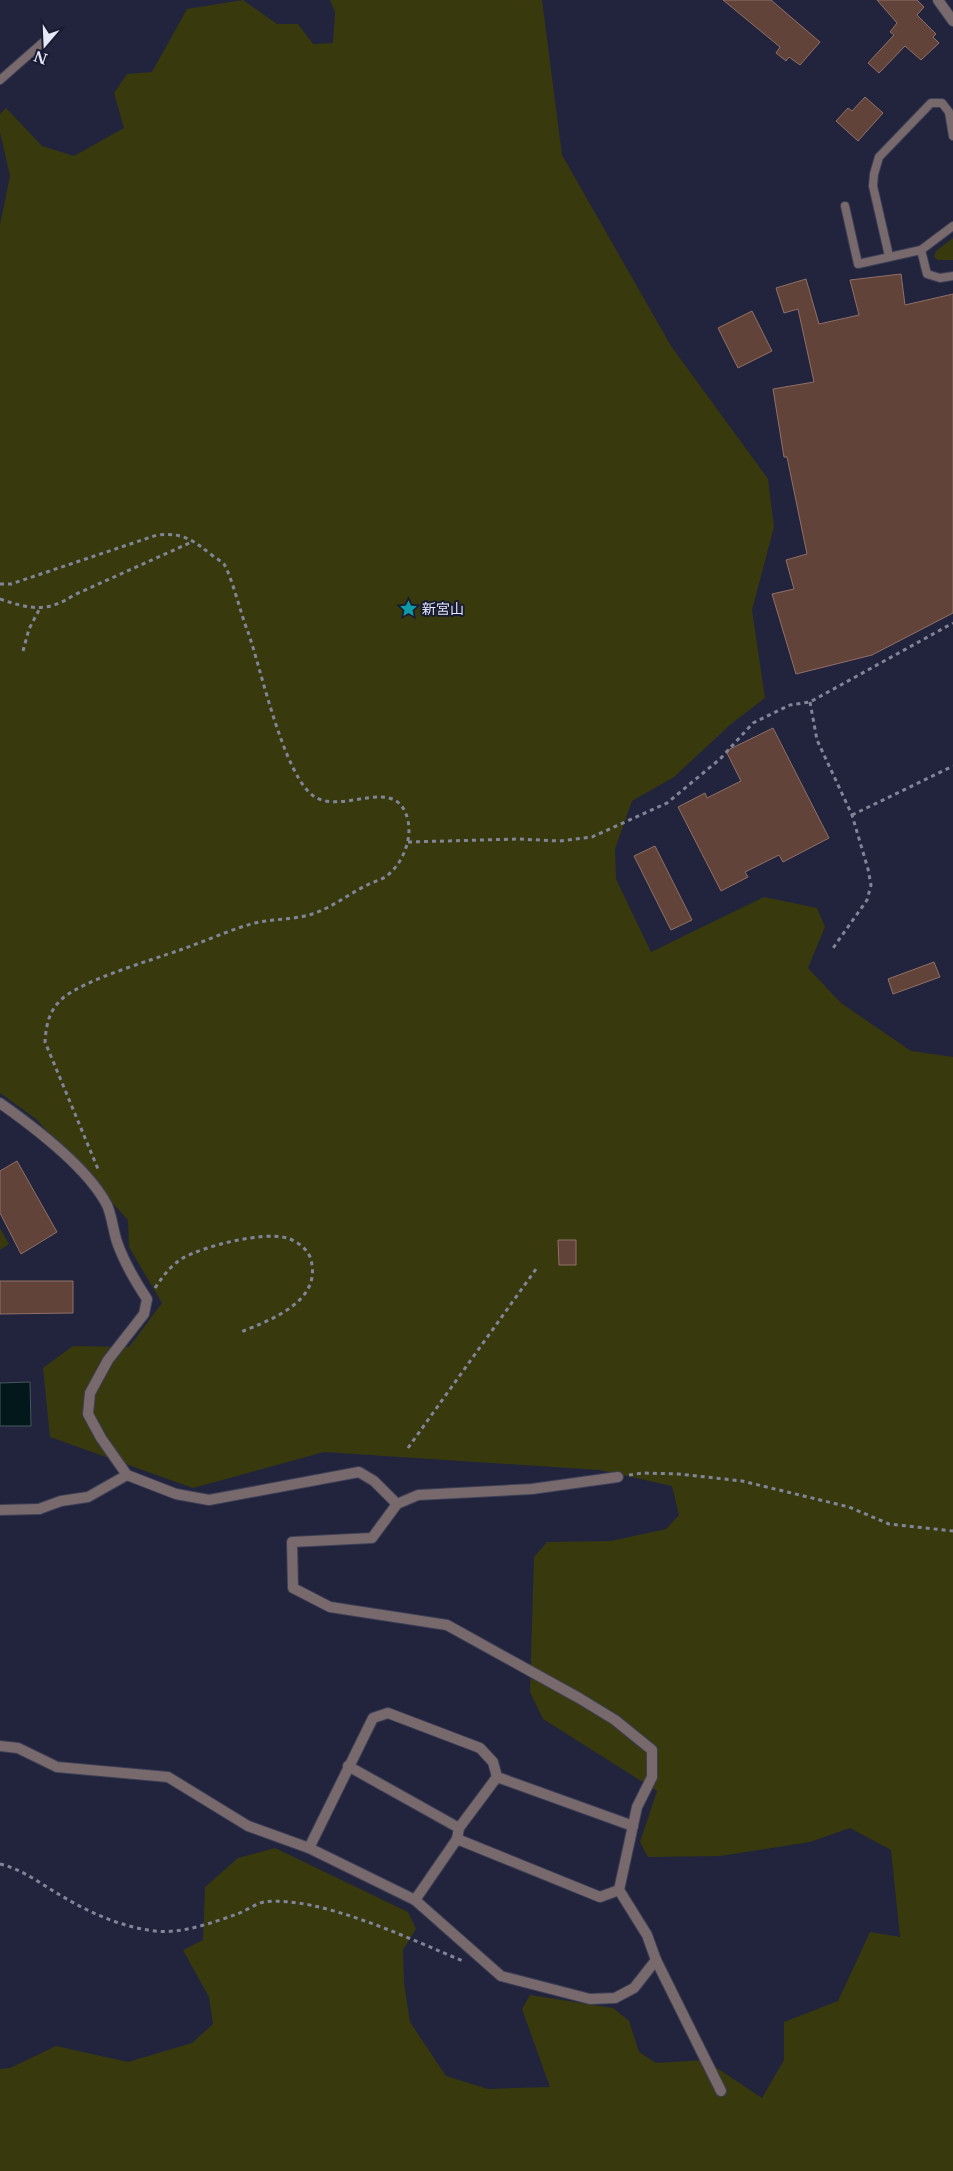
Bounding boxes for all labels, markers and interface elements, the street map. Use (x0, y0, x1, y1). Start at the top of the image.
north arrow (20, 20, 70, 70)
text: N (32, 47, 50, 68)
place icon: 新宮山 (398, 599, 418, 619)
place label: 新宮山 (422, 600, 464, 618)

